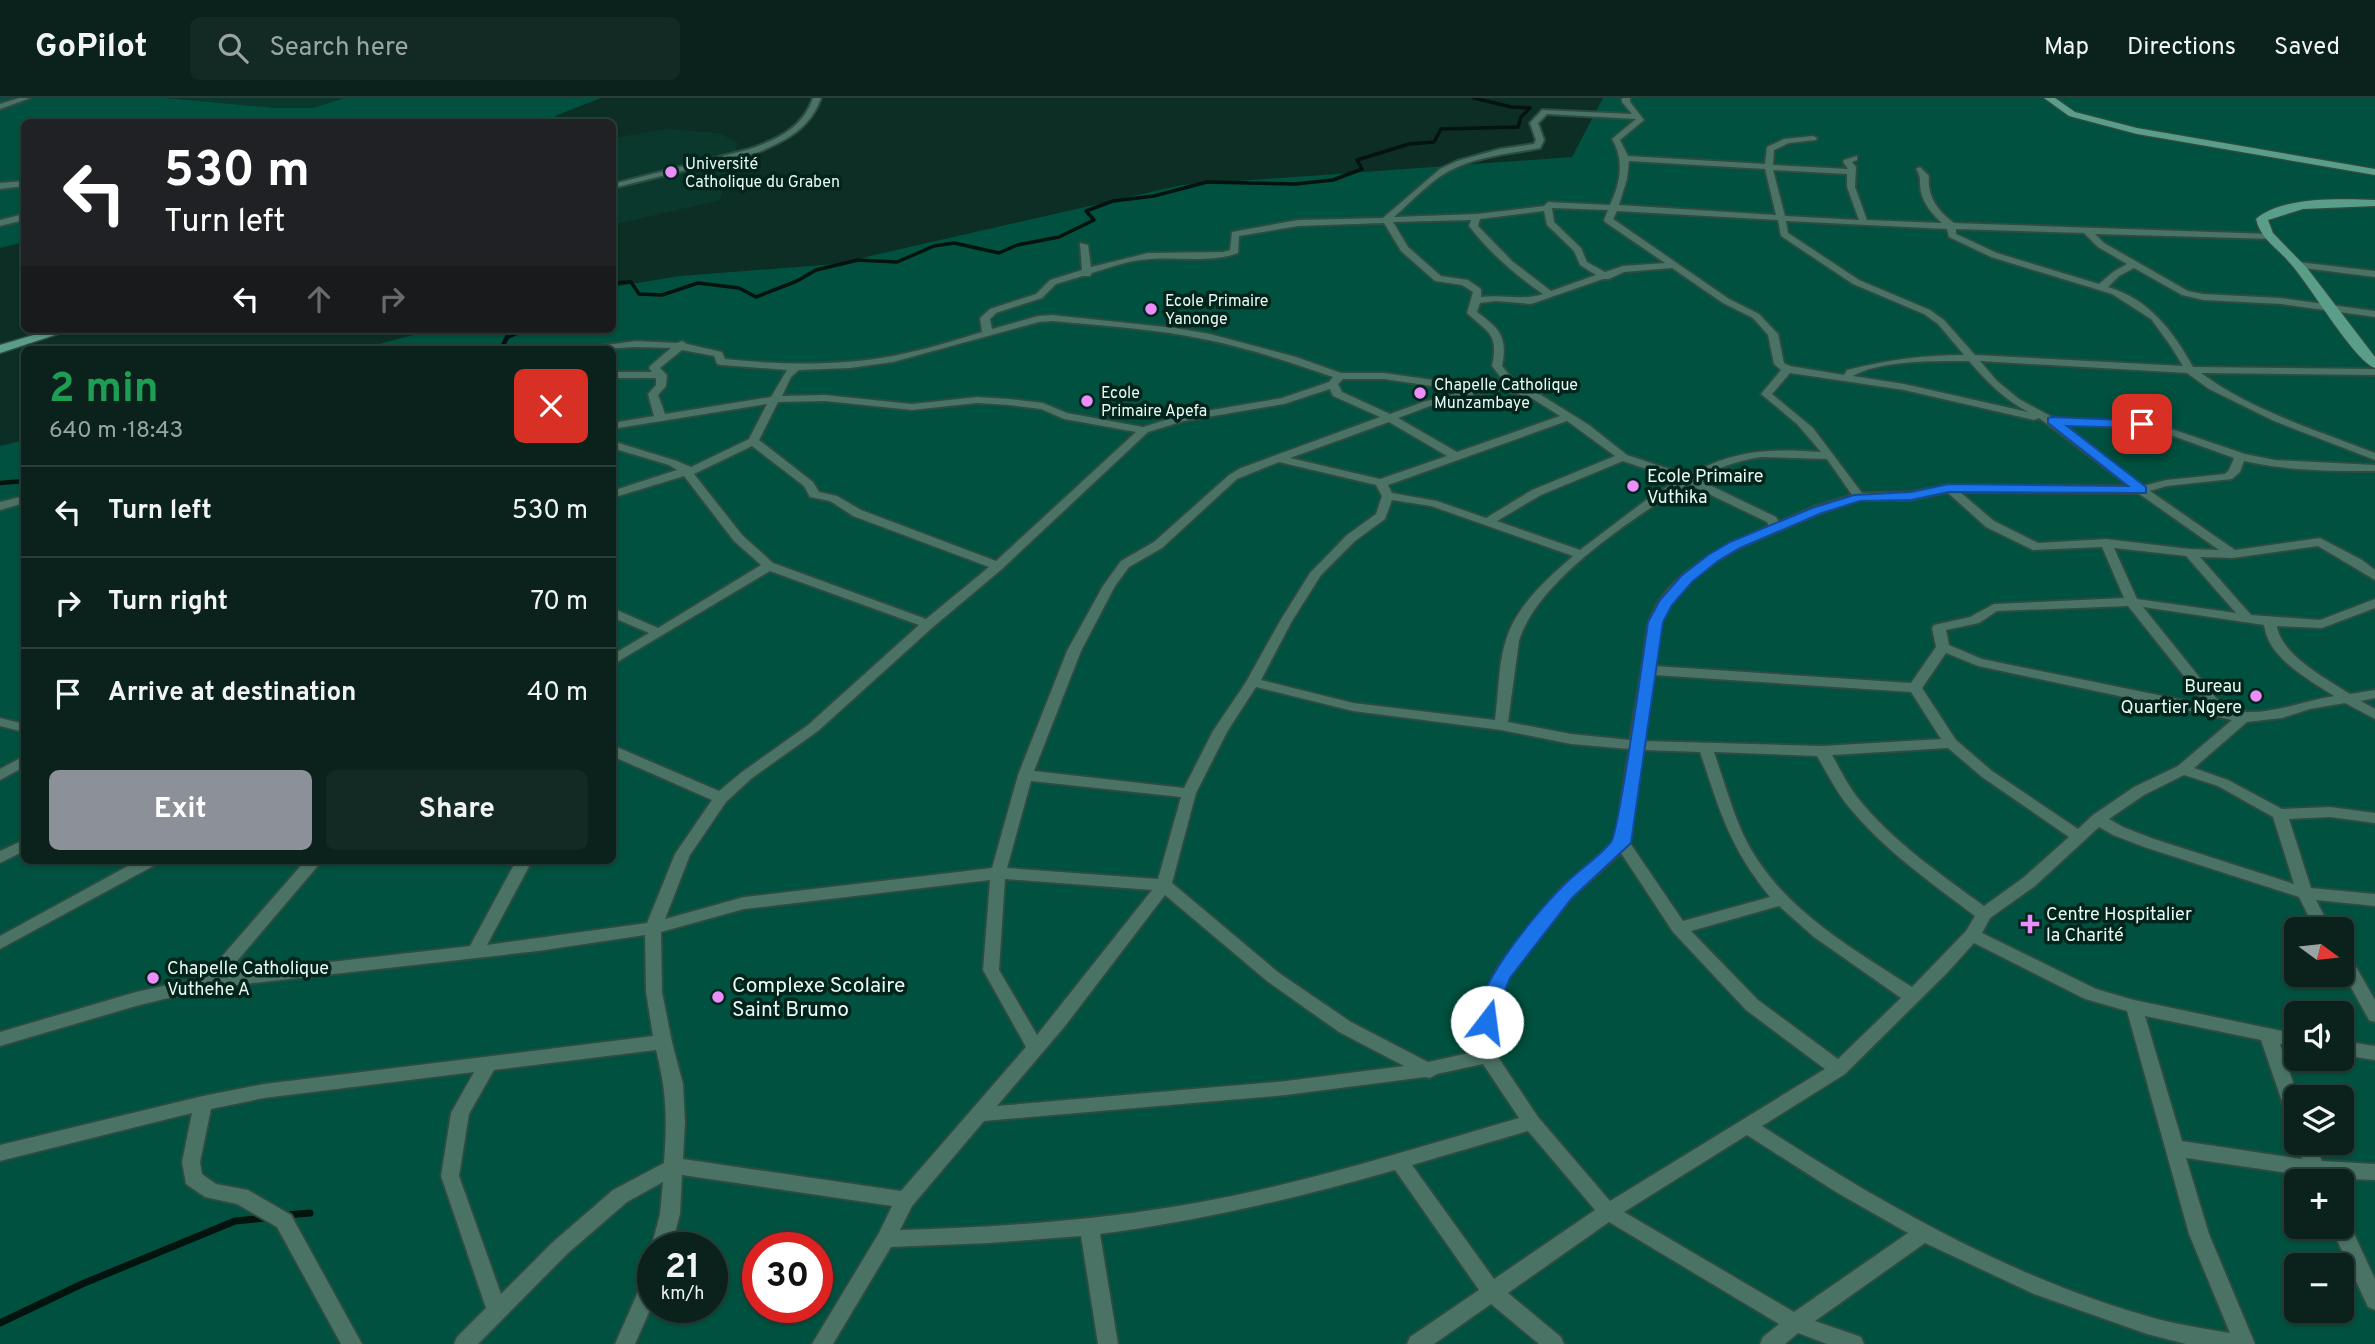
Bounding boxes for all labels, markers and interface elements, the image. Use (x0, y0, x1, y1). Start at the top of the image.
search box (190, 17, 680, 80)
text: GoPilot (35, 27, 148, 69)
icon: search (214, 29, 252, 67)
text: Search here (270, 32, 408, 65)
text: Map (2044, 33, 2089, 63)
text: Directions (2127, 33, 2236, 63)
text: Saved (2274, 33, 2340, 63)
text: 530 m (164, 142, 310, 204)
icon: left (49, 147, 140, 238)
place label: Université Catholique du Graben (685, 155, 840, 193)
marker: Université Catholique du Graben (663, 164, 679, 180)
text: Turn left (164, 203, 285, 243)
icon: left (227, 280, 265, 318)
icon: ahead (300, 280, 338, 318)
icon: right (373, 280, 411, 318)
place label: Ecole Primaire Yanonge (1165, 292, 1268, 330)
marker: Ecole Primaire Yanonge (1143, 301, 1159, 317)
text: 2 min (49, 364, 159, 417)
button: close (514, 369, 588, 443)
place label: Chapelle Catholique Munzambaye (1434, 376, 1578, 414)
place label: Ecole Primaire Apefa (1101, 384, 1207, 422)
marker: Chapelle Catholique Munzambaye (1412, 385, 1428, 401)
marker: Ecole Primaire Apefa (1079, 393, 1095, 409)
pin (2112, 394, 2172, 454)
icon: arrive (2123, 405, 2161, 443)
text: 640 m · 18:43 (49, 417, 183, 446)
place label: Ecole Primaire Vuthika (1647, 466, 1763, 510)
marker: Ecole Primaire Vuthika (1625, 478, 1641, 494)
icon: left (49, 493, 87, 531)
text: Turn left (108, 495, 212, 528)
text: 530 m (512, 495, 588, 528)
icon: right (49, 584, 87, 622)
text: Turn right (108, 586, 228, 619)
text: 70 m (530, 586, 588, 619)
icon: arrive (49, 675, 87, 713)
place label: Bureau Quartier Ngere (2121, 676, 2242, 720)
text: Arrive at destination (108, 677, 356, 710)
text: 40 m (527, 677, 588, 710)
marker: Bureau Quartier Ngere (2248, 688, 2264, 704)
button: Exit (49, 770, 312, 850)
button: Share (326, 770, 588, 850)
place label: Centre Hospitalier la Charité (2046, 904, 2192, 948)
marker: Centre Hospitalier la Charité (2020, 914, 2040, 934)
north arrow (2284, 917, 2354, 987)
map controls (2284, 917, 2354, 1323)
place label: Chapelle Catholique Vuthehe A (167, 958, 329, 1002)
marker: Chapelle Catholique Vuthehe A (145, 970, 161, 986)
place label: Complexe Scolaire Saint Brumo (732, 973, 905, 1024)
position arrow (1450, 985, 1524, 1059)
marker: Complexe Scolaire Saint Brumo (710, 989, 726, 1005)
button: sound (2284, 1001, 2354, 1071)
button: layers (2284, 1085, 2354, 1155)
button: + (2284, 1169, 2354, 1239)
speed limit sign: 30 (742, 1232, 833, 1323)
text: 21 (665, 1246, 700, 1290)
button: − (2284, 1253, 2354, 1323)
text: km/h (661, 1283, 704, 1306)

